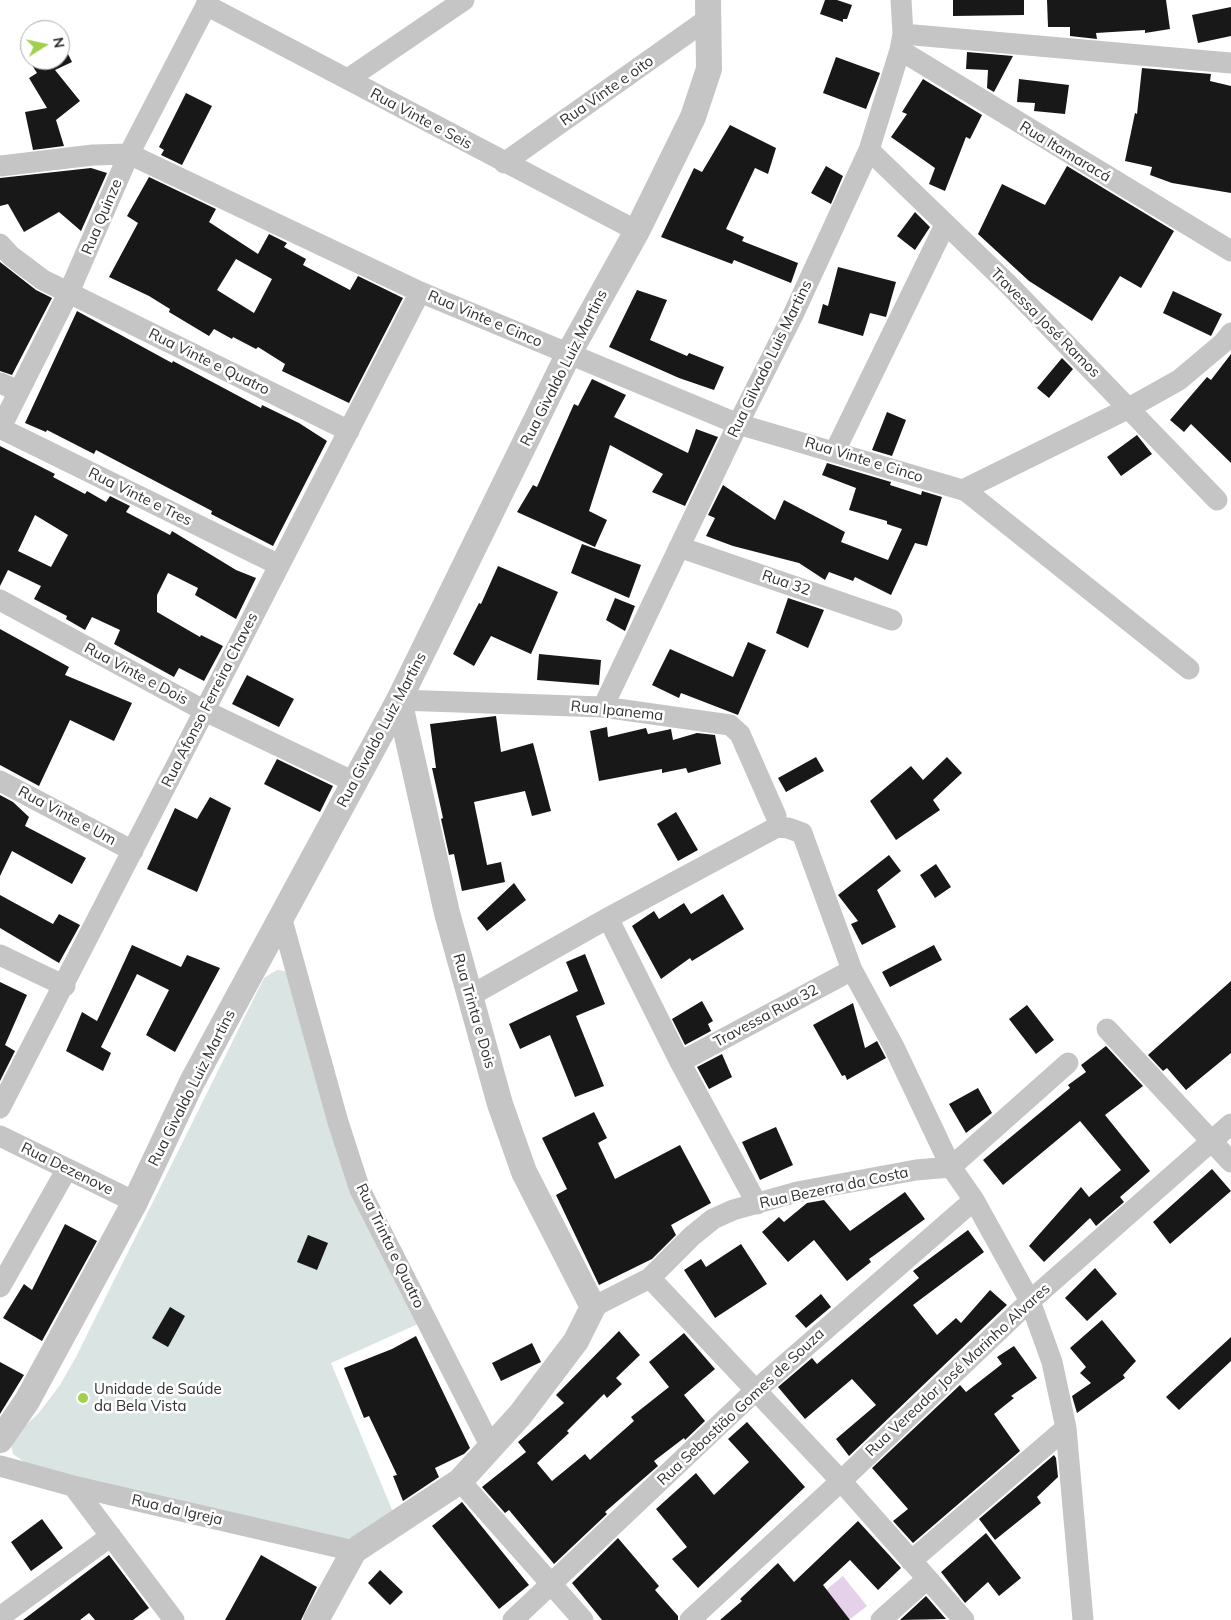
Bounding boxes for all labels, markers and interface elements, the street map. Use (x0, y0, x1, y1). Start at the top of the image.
north arrow (20, 20, 70, 70)
text: N (49, 36, 69, 49)
street label: Rua Vinte e oito (557, 52, 657, 130)
street label: Rua Vinte e Seis (367, 85, 475, 153)
street label: Rua Itamaracá (1016, 118, 1114, 186)
street label: Rua Quinze (78, 177, 126, 257)
street label: Travessa José Ramos (986, 264, 1104, 382)
street label: Rua Gilvado Luis Martins (724, 277, 816, 441)
street label: Rua Vinte e Cinco (425, 287, 545, 351)
street label: Rua Givaldo Luiz Martins (517, 287, 611, 449)
street label: Rua Vinte e Quatro (146, 325, 272, 399)
street label: Rua Vinte e Cinco (803, 433, 925, 487)
street label: Rua Vinte e Tres (85, 464, 195, 530)
street label: Rua 32 (759, 566, 813, 600)
street label: Rua Afonso Ferreira Chaves (158, 610, 262, 790)
street label: Rua Vinte e Dois (81, 639, 191, 709)
street label: Rua Givaldo Luiz Martins (333, 649, 431, 811)
street label: Rua Ipanema (570, 697, 664, 725)
street label: Rua Vinte e Um (15, 783, 119, 849)
street label: Rua Trinta e Dois (449, 951, 499, 1071)
street label: Travessa Rua 32 (711, 981, 821, 1051)
street label: Rua Givaldo Luiz Martins (145, 1007, 239, 1169)
street label: Rua Dezenove (18, 1139, 116, 1199)
street label: Rua Bezerra da Costa (758, 1163, 910, 1213)
street label: Rua Trinta e Quatro (352, 1181, 428, 1311)
street label: Rua Vereador José Marinho Alvares (862, 1280, 1054, 1460)
street label: Rua Sebastião Gomes de Souza (654, 1325, 828, 1489)
place label: Unidade de Saúde da Bela Vista (94, 1380, 222, 1415)
marker: Unidade de Saúde da Bela Vista (76, 1391, 90, 1405)
street label: Rua da Igreja (130, 1491, 224, 1529)

